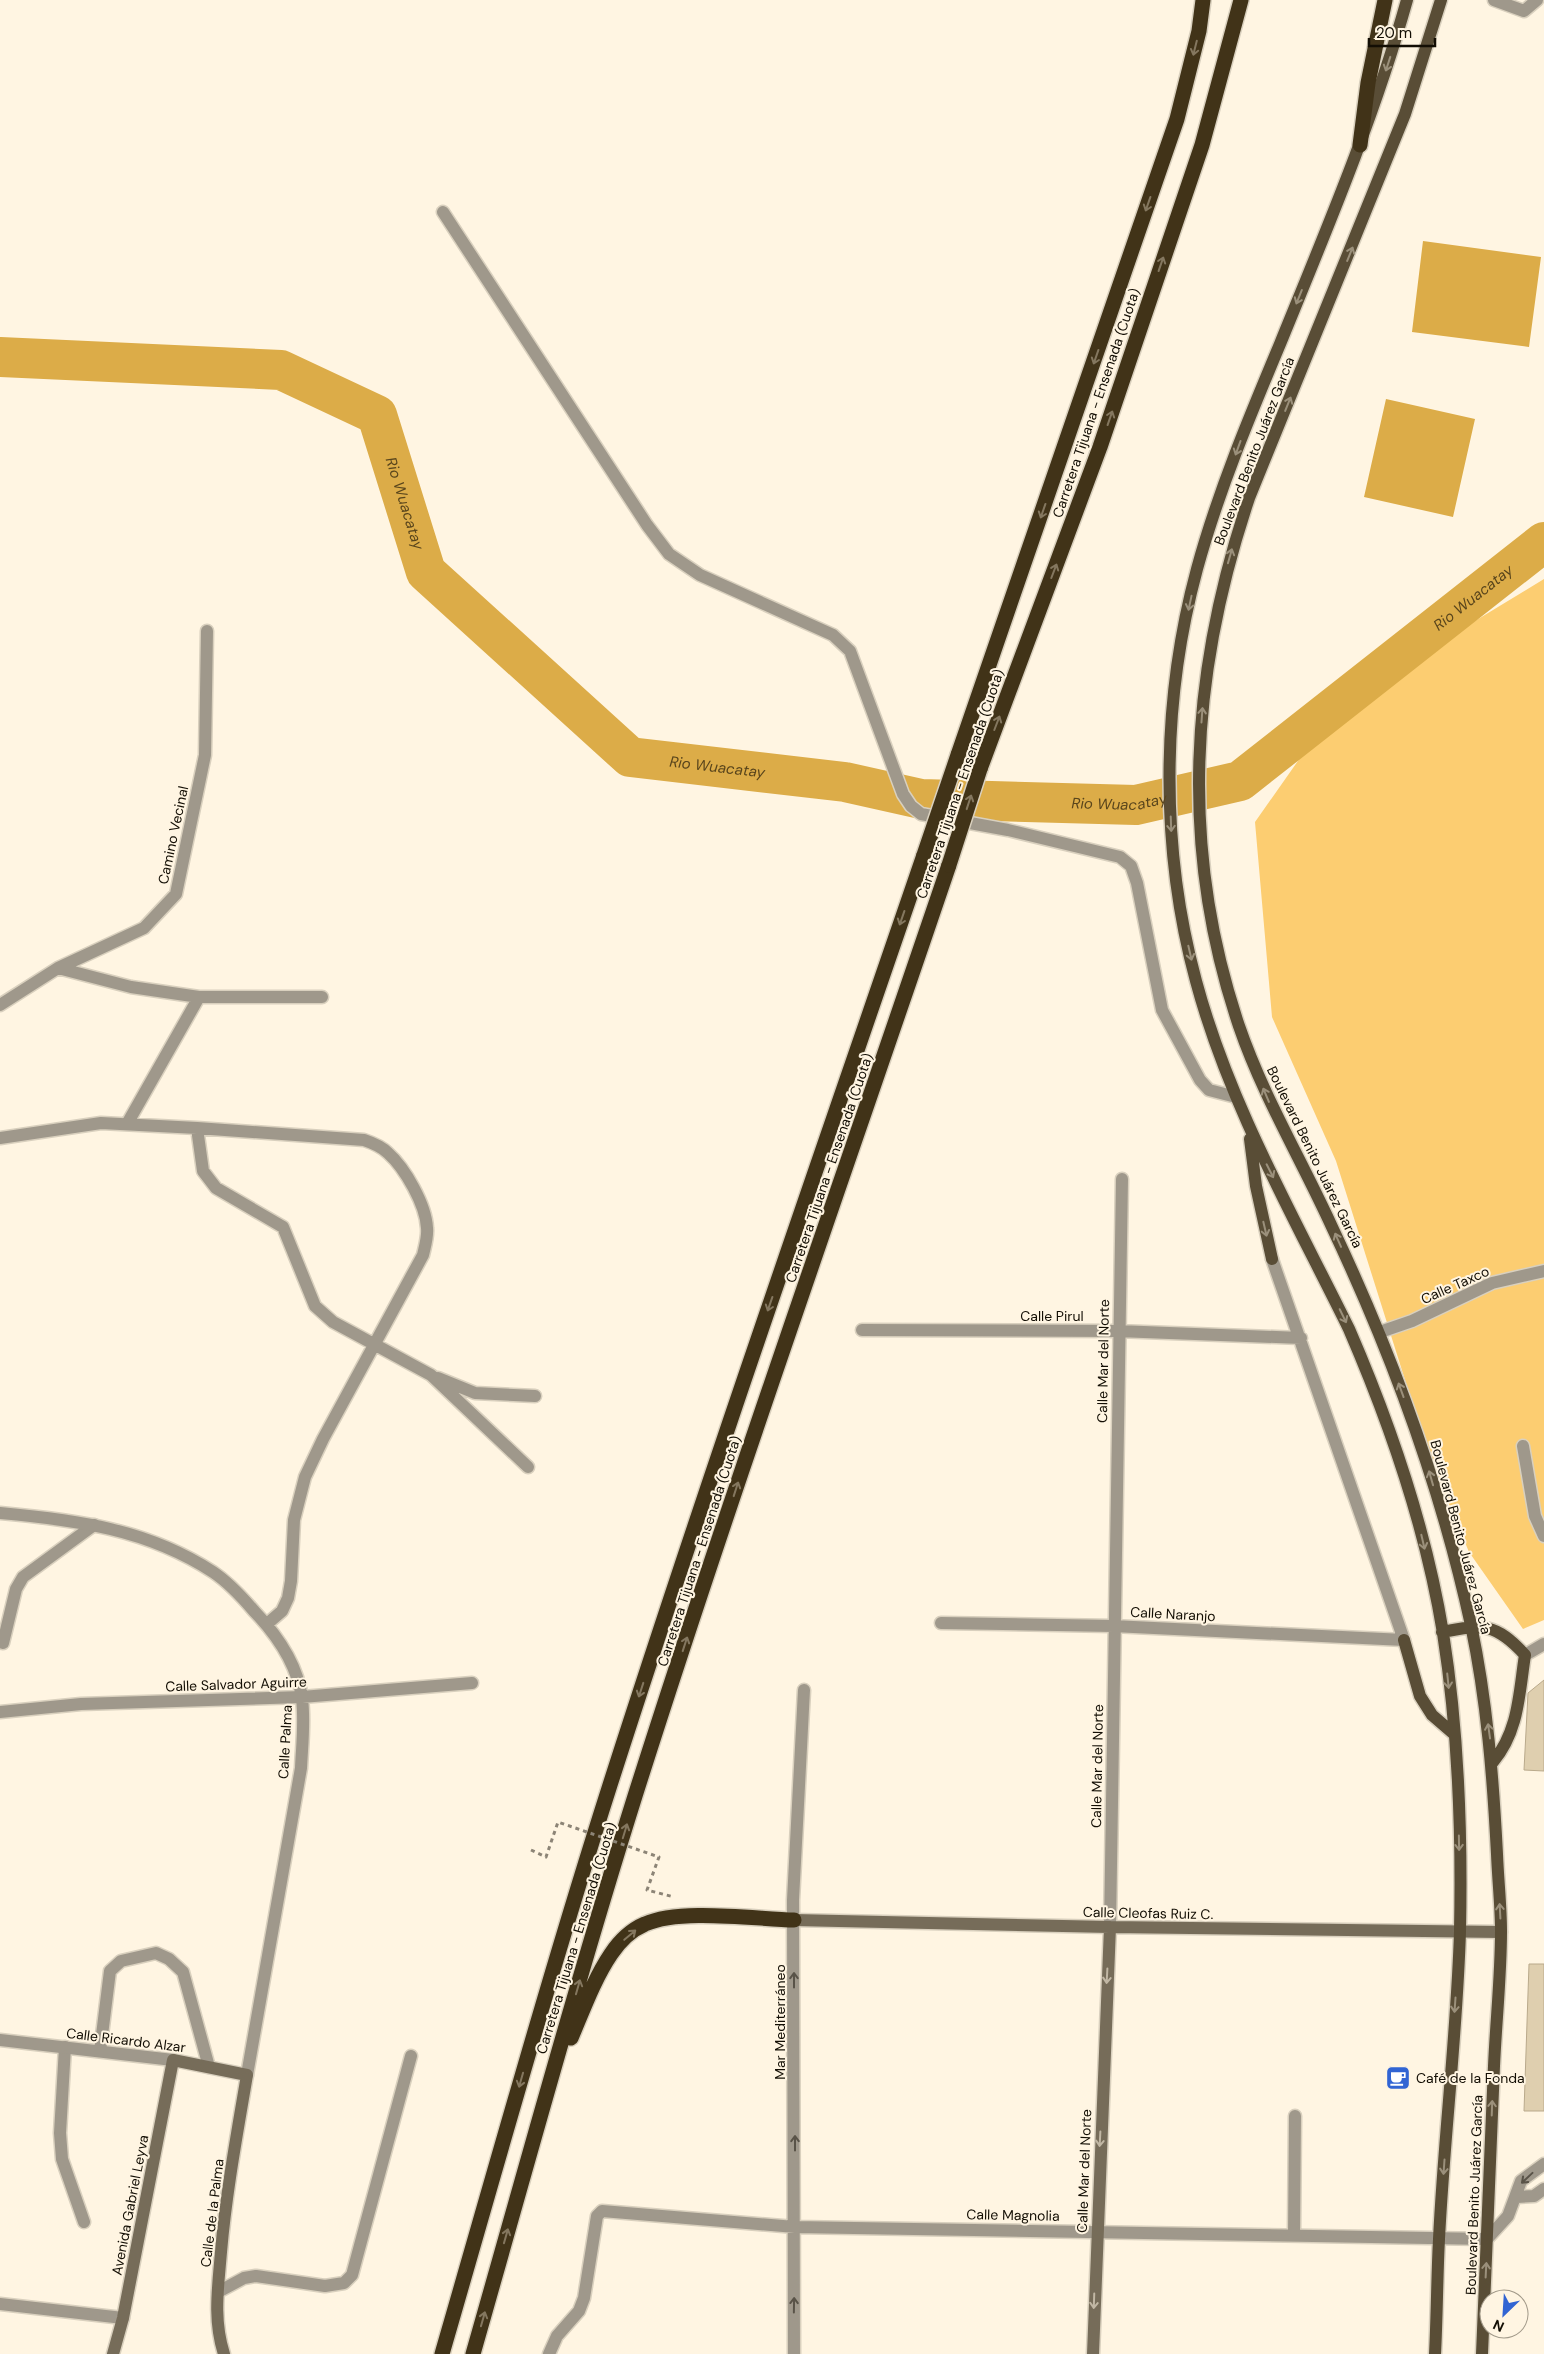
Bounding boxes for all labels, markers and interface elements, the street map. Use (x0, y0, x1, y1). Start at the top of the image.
scale bar (1369, 15, 1435, 47)
text: 20 m (1376, 23, 1412, 43)
one-way arrow (1189, 39, 1199, 55)
one-way arrow (1383, 55, 1393, 71)
one-way arrow (1143, 195, 1153, 211)
one-way arrow (1346, 246, 1355, 261)
one-way arrow (1157, 256, 1167, 272)
street label: Carretera Tijuana - Ensenada (Cuota) (1048, 286, 1144, 520)
one-way arrow (1294, 289, 1303, 304)
one-way arrow (1091, 349, 1100, 365)
street label: Boulevard Benito Juárez García (1210, 354, 1298, 548)
one-way arrow (1283, 397, 1293, 412)
one-way arrow (1105, 410, 1115, 426)
one-way arrow (1233, 439, 1242, 455)
water label: Rio Wuacatay (381, 455, 429, 553)
one-way arrow (1038, 503, 1047, 518)
one-way arrow (1226, 548, 1235, 564)
water label: Rio Wuacatay (1429, 560, 1518, 635)
one-way arrow (1050, 563, 1059, 578)
one-way arrow (1185, 594, 1194, 610)
street label: Carretera Tijuana - Ensenada (Cuota) (912, 667, 1008, 901)
one-way arrow (1197, 708, 1206, 724)
one-way arrow (993, 716, 1002, 731)
water label: Rio Wuacatay (668, 752, 767, 783)
street label: Camino Vecinal (154, 784, 192, 886)
water label: Rio Wuacatay (1071, 788, 1170, 815)
one-way arrow (964, 795, 974, 811)
one-way arrow (1166, 816, 1176, 832)
one-way arrow (897, 910, 907, 926)
one-way arrow (1186, 945, 1195, 961)
street label: Carretera Tijuana - Ensenada (Cuota) (781, 1051, 877, 1285)
street label: Boulevard Benito Juárez García (1263, 1063, 1367, 1251)
one-way arrow (1261, 1088, 1271, 1103)
one-way arrow (1266, 1163, 1275, 1178)
one-way arrow (1261, 1221, 1270, 1237)
one-way arrow (1333, 1233, 1343, 1248)
street label: Calle Taxco (1418, 1262, 1492, 1308)
one-way arrow (765, 1295, 774, 1311)
street label: Calle Mar del Norte (1093, 1299, 1113, 1423)
street label: Calle Pirul (1020, 1307, 1084, 1325)
one-way arrow (1338, 1308, 1348, 1323)
one-way arrow (1396, 1383, 1405, 1398)
street label: Carretera Tijuana - Ensenada (Cuota) (653, 1433, 745, 1669)
street label: Boulevard Benito Juárez García (1426, 1438, 1496, 1636)
one-way arrow (1425, 1470, 1435, 1486)
one-way arrow (732, 1482, 741, 1497)
one-way arrow (1419, 1534, 1428, 1550)
street label: Calle Naranjo (1130, 1603, 1216, 1625)
one-way arrow (681, 1636, 691, 1652)
one-way arrow (1443, 1672, 1453, 1688)
street label: Calle Salvador Aguirre (165, 1673, 307, 1695)
one-way arrow (636, 1682, 645, 1697)
street label: Calle Palma (274, 1704, 296, 1780)
street label: Calle Mar del Norte (1087, 1704, 1107, 1828)
one-way arrow (1483, 1723, 1493, 1739)
street label: Carretera Tijuana - Ensenada (Cuota) (532, 1820, 620, 2056)
one-way arrow (620, 1824, 630, 1840)
one-way arrow (1454, 1834, 1464, 1850)
street label: Calle Cleofas Ruiz C. (1083, 1903, 1214, 1923)
one-way arrow (1495, 1903, 1504, 1919)
one-way arrow (623, 1929, 636, 1940)
street label: Mar Mediterráneo (771, 1964, 789, 2080)
one-way arrow (1103, 1968, 1112, 1984)
one-way arrow (789, 1973, 799, 1989)
one-way arrow (573, 1979, 583, 1995)
one-way arrow (1450, 1997, 1460, 2013)
street label: Calle Ricardo Alzar (65, 2024, 187, 2056)
cafe icon: Café de la Fonda (1385, 2065, 1411, 2091)
place label: Café de la Fonda (1416, 2069, 1525, 2087)
one-way arrow (516, 2071, 526, 2087)
street label: Boulevard Benito Juárez García (1462, 2095, 1486, 2295)
one-way arrow (1488, 2100, 1497, 2116)
street label: Calle Mar del Norte (1073, 2109, 1095, 2233)
one-way arrow (1096, 2130, 1105, 2146)
street label: Avenida Gabriel Leyva (108, 2133, 152, 2277)
one-way arrow (790, 2135, 800, 2152)
street label: Calle de la Palma (196, 2158, 228, 2268)
one-way arrow (1439, 2159, 1449, 2175)
one-way arrow (1521, 2172, 1533, 2184)
street label: Calle Magnolia (966, 2205, 1060, 2225)
one-way arrow (502, 2229, 512, 2245)
one-way arrow (1481, 2263, 1490, 2279)
north arrow (1479, 2289, 1529, 2339)
one-way arrow (1089, 2292, 1099, 2309)
one-way arrow (789, 2298, 799, 2314)
one-way arrow (478, 2311, 488, 2327)
text: N (1490, 2315, 1507, 2336)

